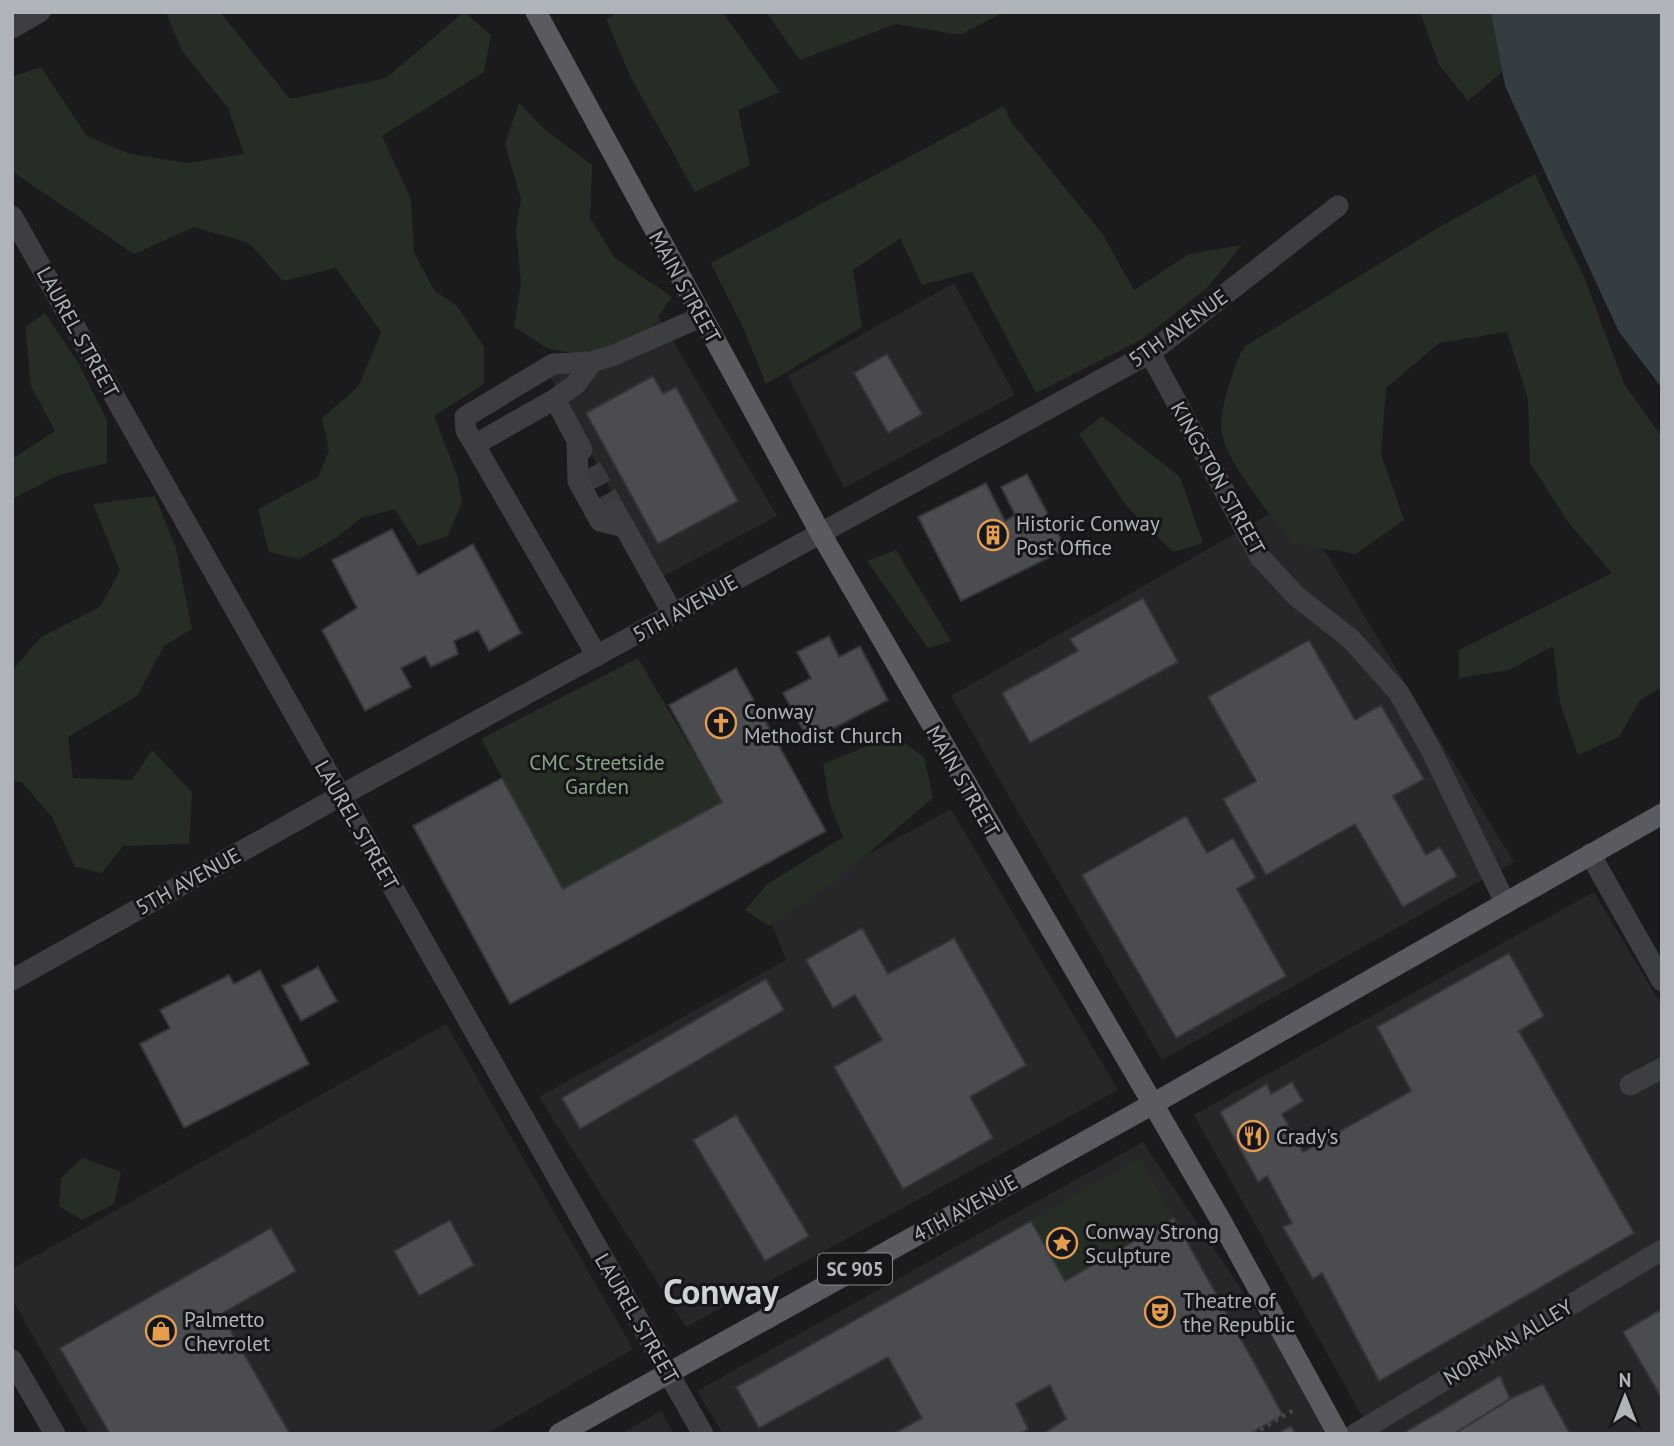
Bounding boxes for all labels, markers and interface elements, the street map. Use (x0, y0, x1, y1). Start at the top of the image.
street label: MAIN STREET (643, 226, 727, 348)
street label: LAUREL STREET (31, 262, 125, 403)
street label: 5TH AVENUE (1123, 283, 1233, 373)
street label: KINGSTON STREET (1165, 397, 1271, 560)
place label: Historic Conway Post Office (1016, 510, 1160, 561)
building icon: Historic Conway Post Office (976, 518, 1010, 552)
street label: 5TH AVENUE (628, 568, 742, 648)
place label: Conway Methodist Church (744, 698, 903, 749)
church icon: Conway Methodist Church (704, 706, 738, 740)
street label: MAIN STREET (920, 720, 1006, 842)
park label: CMC Streetside Garden (529, 749, 665, 800)
street label: LAUREL STREET (309, 755, 405, 895)
street label: 5TH AVENUE (131, 841, 245, 921)
restaurant icon: Crady's (1236, 1119, 1270, 1153)
place label: Crady's (1276, 1123, 1338, 1150)
street label: 4TH AVENUE (908, 1168, 1022, 1248)
place label: Conway Strong Sculpture (1085, 1218, 1219, 1269)
place icon: Conway Strong Sculpture (1045, 1226, 1079, 1260)
street label: LAUREL STREET (589, 1248, 685, 1388)
road number: SC 905 (818, 1254, 892, 1284)
district label: Conway (663, 1268, 780, 1314)
place label: Theatre of the Republic (1183, 1287, 1295, 1338)
street label: NORMAN ALLEY (1439, 1293, 1578, 1391)
theatre icon: Theatre of the Republic (1143, 1295, 1177, 1329)
place label: Palmetto Chevrolet (184, 1306, 270, 1357)
shop icon: Palmetto Chevrolet (144, 1314, 178, 1348)
north arrow (1590, 1362, 1660, 1432)
text: N (1619, 1368, 1631, 1392)

